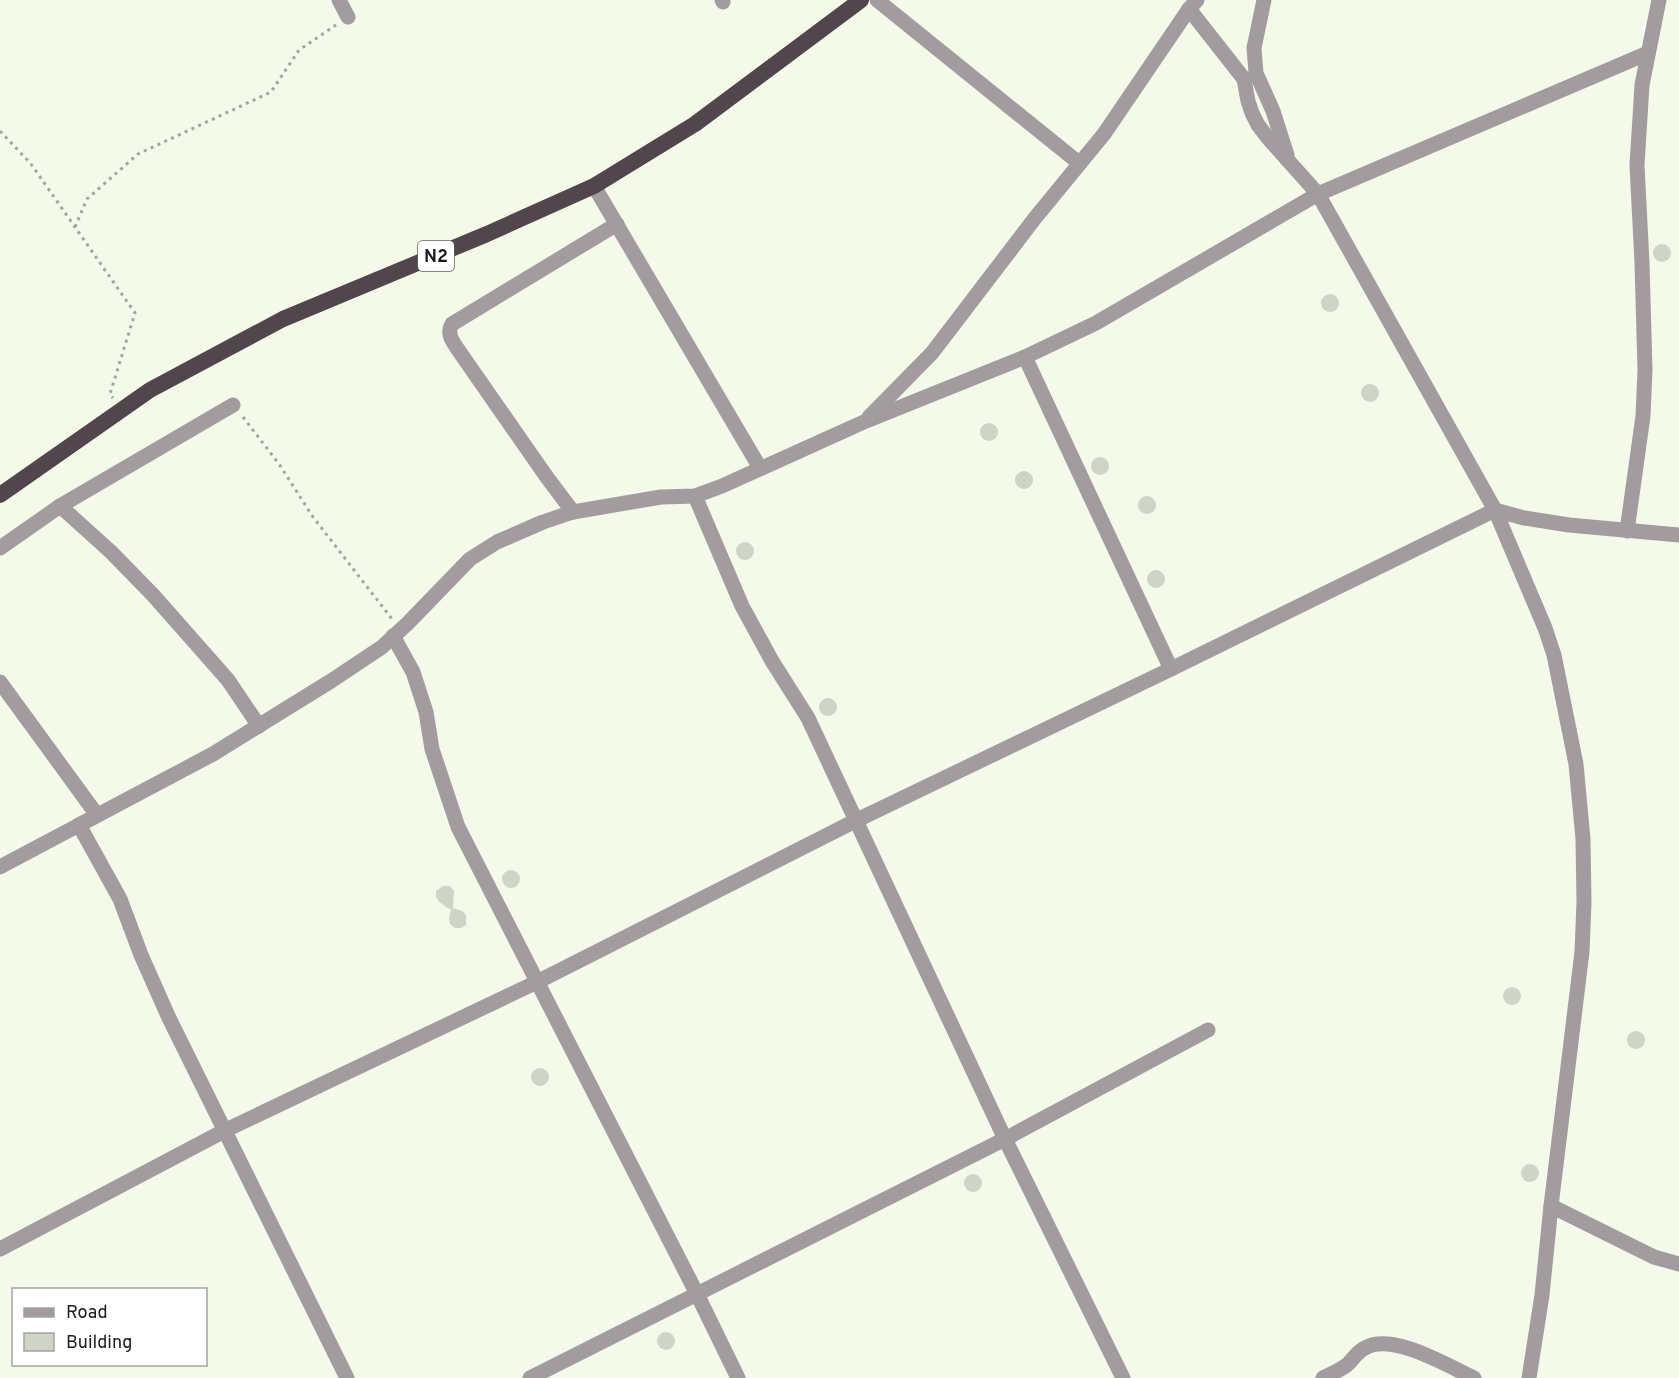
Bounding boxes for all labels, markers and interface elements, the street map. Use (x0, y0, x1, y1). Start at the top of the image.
road number: N2 (418, 241, 454, 271)
legend (12, 1288, 207, 1366)
text: Road (66, 1302, 108, 1325)
text: Building (66, 1332, 132, 1355)

